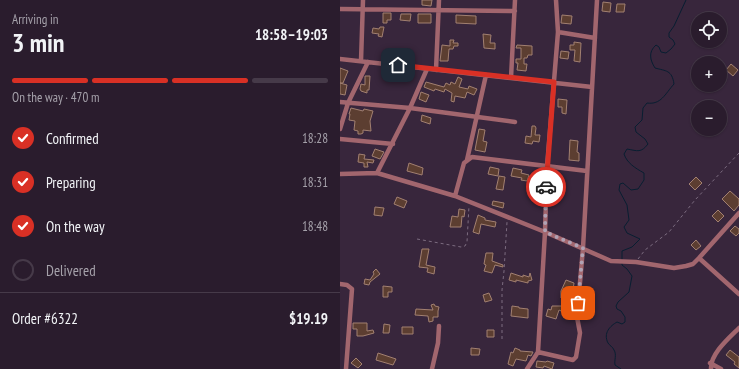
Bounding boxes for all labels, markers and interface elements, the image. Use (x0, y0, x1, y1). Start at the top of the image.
text: Arriving in (12, 11, 59, 28)
map controls (691, 12, 727, 136)
button: locate (691, 12, 727, 48)
text: 18:58–19:03 (255, 25, 328, 44)
text: 3 min (12, 26, 65, 59)
pin (381, 48, 415, 82)
icon: home (387, 54, 409, 76)
button: + (691, 56, 727, 92)
text: On the way · 470 m (12, 89, 99, 106)
button: − (691, 100, 727, 136)
icon: check (12, 127, 34, 149)
text: Confirmed (46, 129, 99, 148)
text: 18:28 (302, 130, 328, 147)
courier (526, 167, 566, 207)
icon: check (12, 171, 34, 193)
text: Preparing (46, 173, 96, 192)
text: 18:31 (302, 174, 328, 191)
icon: car (535, 176, 557, 198)
icon: check (12, 215, 34, 237)
text: On the way (46, 217, 105, 236)
text: 18:48 (302, 218, 328, 235)
text: Delivered (46, 261, 96, 280)
pin (561, 286, 595, 320)
icon: bag (567, 292, 589, 314)
text: Order #6322 (12, 309, 78, 328)
text: $19.19 (289, 309, 328, 328)

